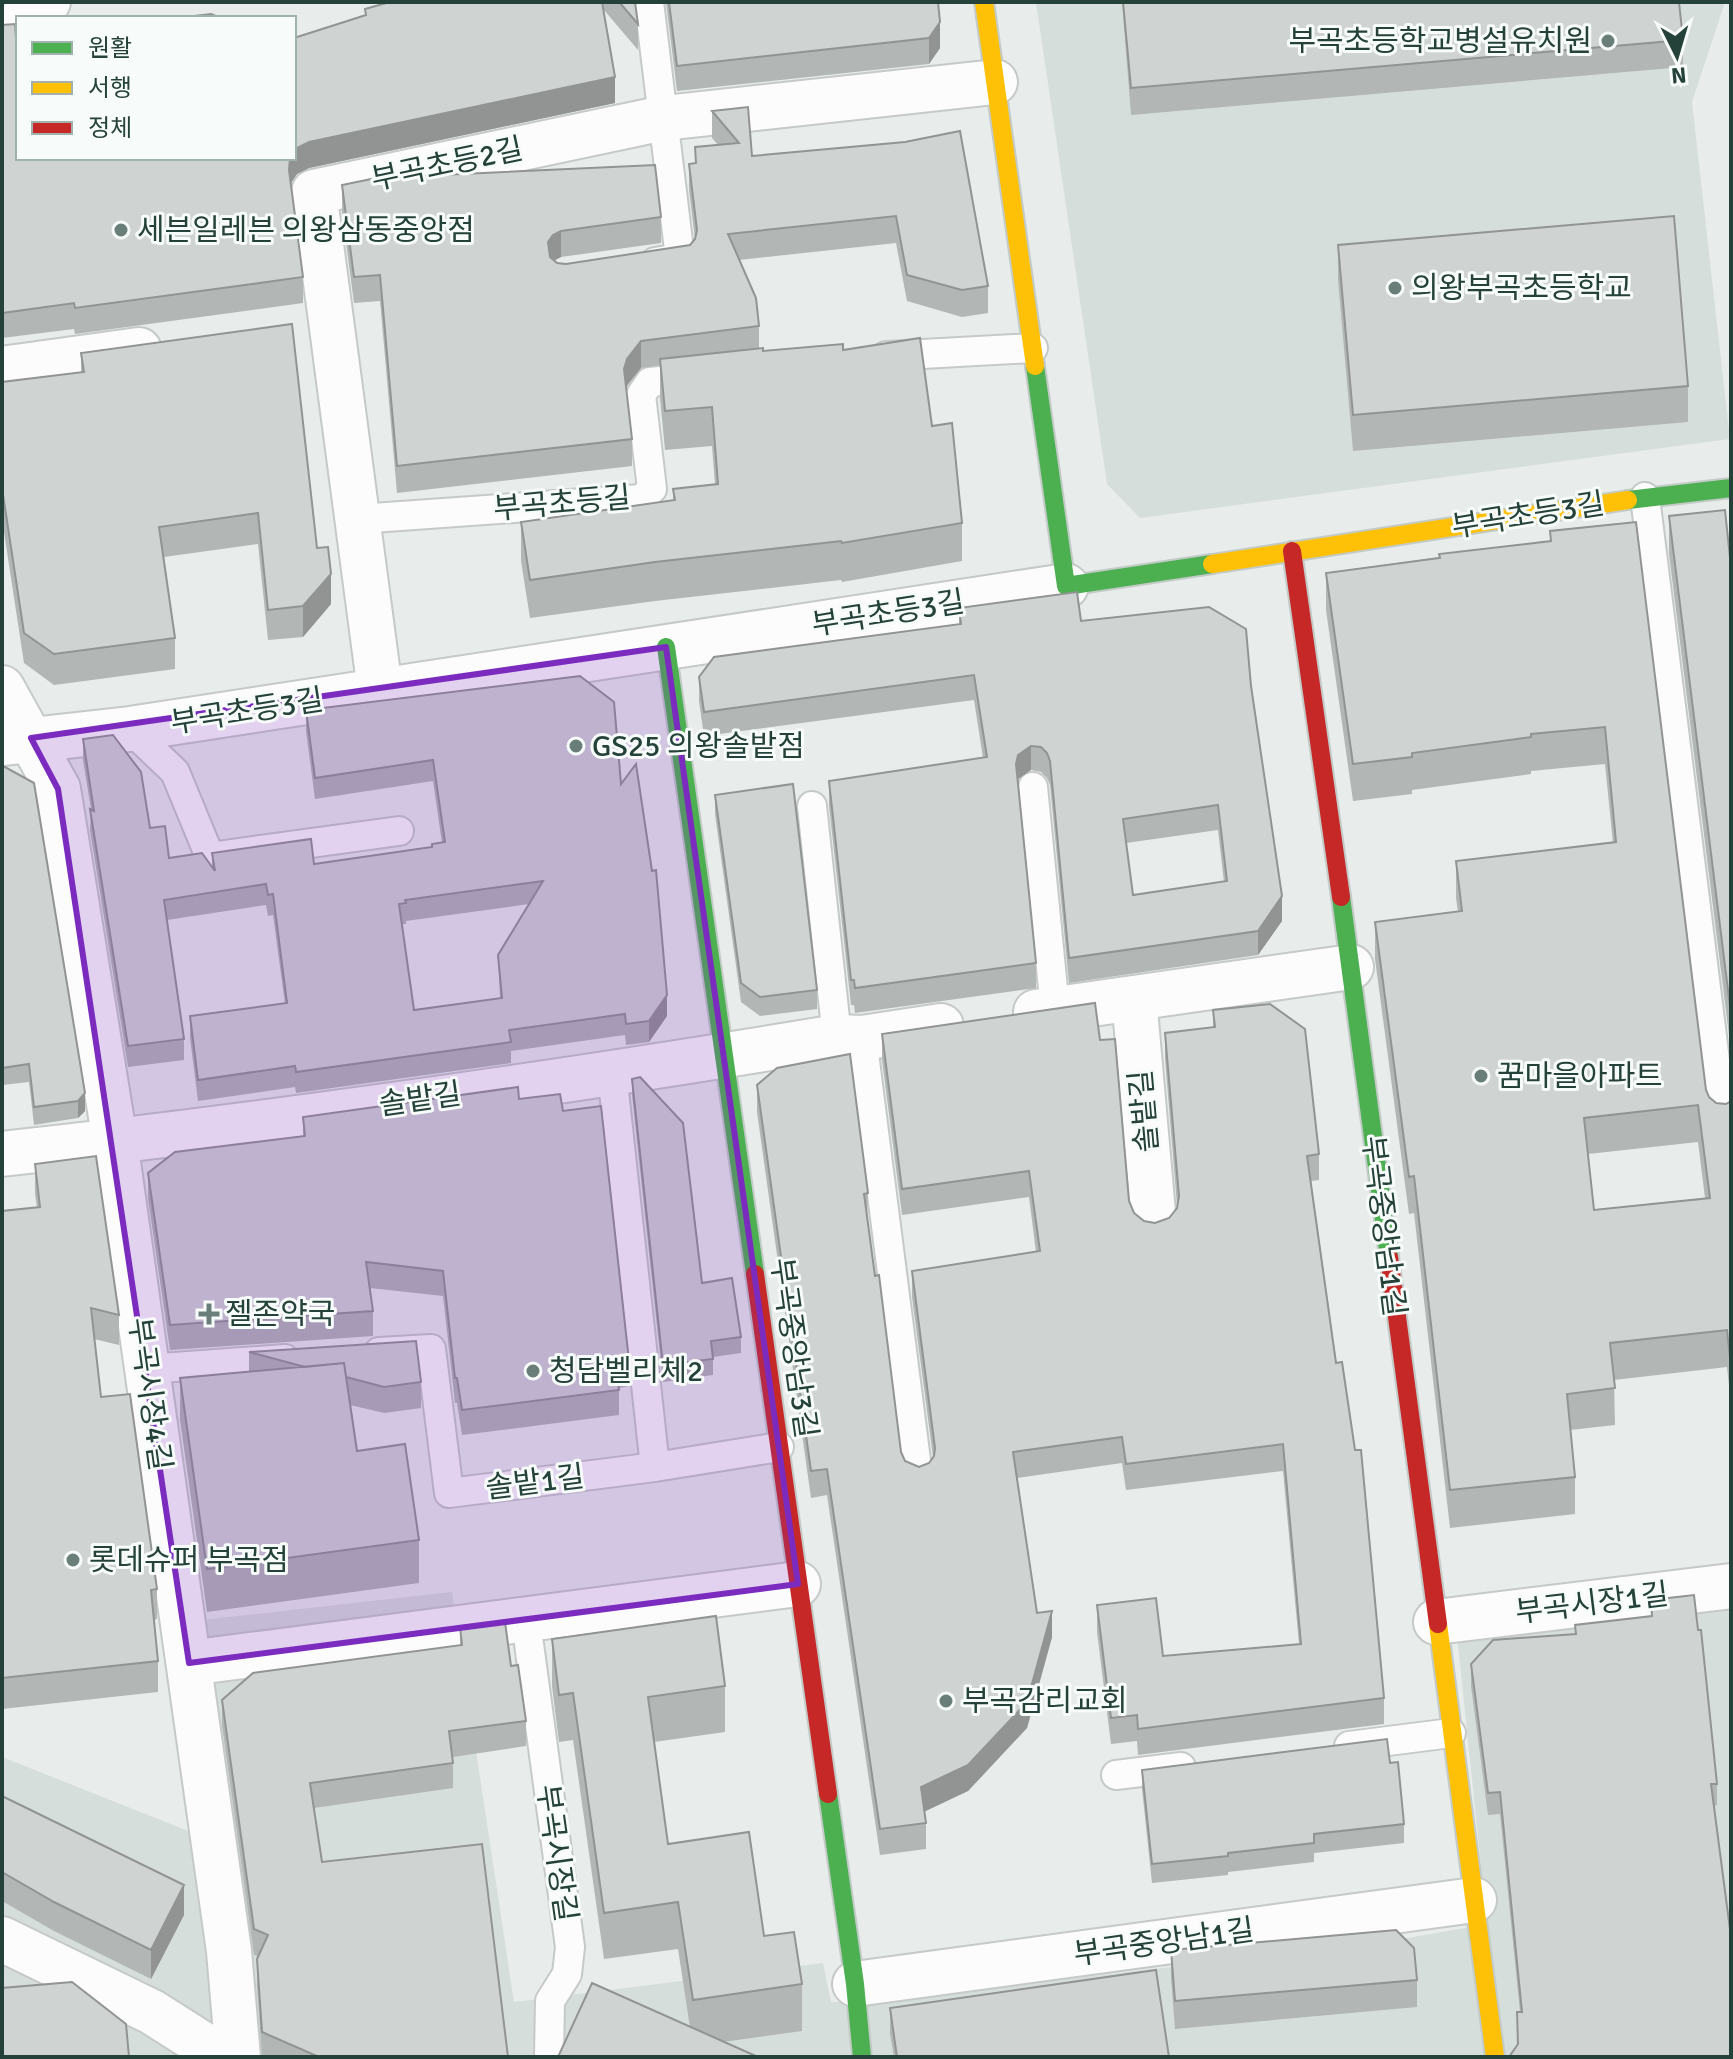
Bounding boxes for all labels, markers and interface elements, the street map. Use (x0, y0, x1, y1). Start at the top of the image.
legend (16, 16, 296, 160)
north arrow (1637, 16, 1717, 96)
place label: 부곡초등학교병설유치원 (1288, 23, 1592, 60)
marker: 부곡초등학교병설유치원 (1599, 32, 1617, 50)
text: 원활 (88, 33, 132, 63)
text: N (1670, 61, 1688, 90)
text: 서행 (88, 73, 132, 103)
text: 정체 (88, 113, 132, 143)
street label: 부곡초등2길 (368, 130, 526, 199)
place label: 세븐일레븐 의왕삼동중앙점 (137, 212, 475, 249)
marker: 세븐일레븐 의왕삼동중앙점 (112, 221, 130, 239)
place label: 의왕부곡초등학교 (1411, 270, 1632, 307)
marker: 의왕부곡초등학교 (1386, 279, 1404, 297)
street label: 부곡초등길 (492, 479, 632, 528)
street label: 부곡초등3길 (1449, 485, 1607, 546)
street label: 부곡초등3길 (809, 583, 967, 644)
street label: 부곡초등3길 (168, 681, 326, 742)
place label: GS25 의왕솔밭점 (592, 728, 805, 765)
marker: GS25 의왕솔밭점 (567, 737, 585, 755)
place label: 꿈마을아파트 (1497, 1058, 1663, 1095)
marker: 꿈마을아파트 (1472, 1067, 1490, 1085)
street label: 솔밭길 (1122, 1068, 1167, 1154)
street label: 솔밭길 (376, 1075, 464, 1124)
street label: 부곡중앙남1길 (1354, 1134, 1413, 1319)
street label: 부곡중앙남3길 (763, 1255, 824, 1441)
place label: 젤존약국 (225, 1296, 335, 1333)
marker: 젤존약국 (200, 1305, 218, 1323)
street label: 부곡시장4길 (120, 1315, 179, 1473)
place label: 청담벨리체2 (549, 1353, 703, 1390)
marker: 청담벨리체2 (524, 1362, 542, 1380)
street label: 솔밭1길 (484, 1458, 586, 1507)
place label: 롯데슈퍼 부곡점 (89, 1542, 289, 1579)
marker: 롯데슈퍼 부곡점 (64, 1551, 82, 1569)
street label: 부곡시장1길 (1513, 1576, 1671, 1631)
place label: 부곡감리교회 (962, 1683, 1128, 1720)
marker: 부곡감리교회 (937, 1692, 955, 1710)
street label: 부곡시장길 (529, 1782, 584, 1924)
street label: 부곡중앙남1길 (1071, 1912, 1257, 1973)

